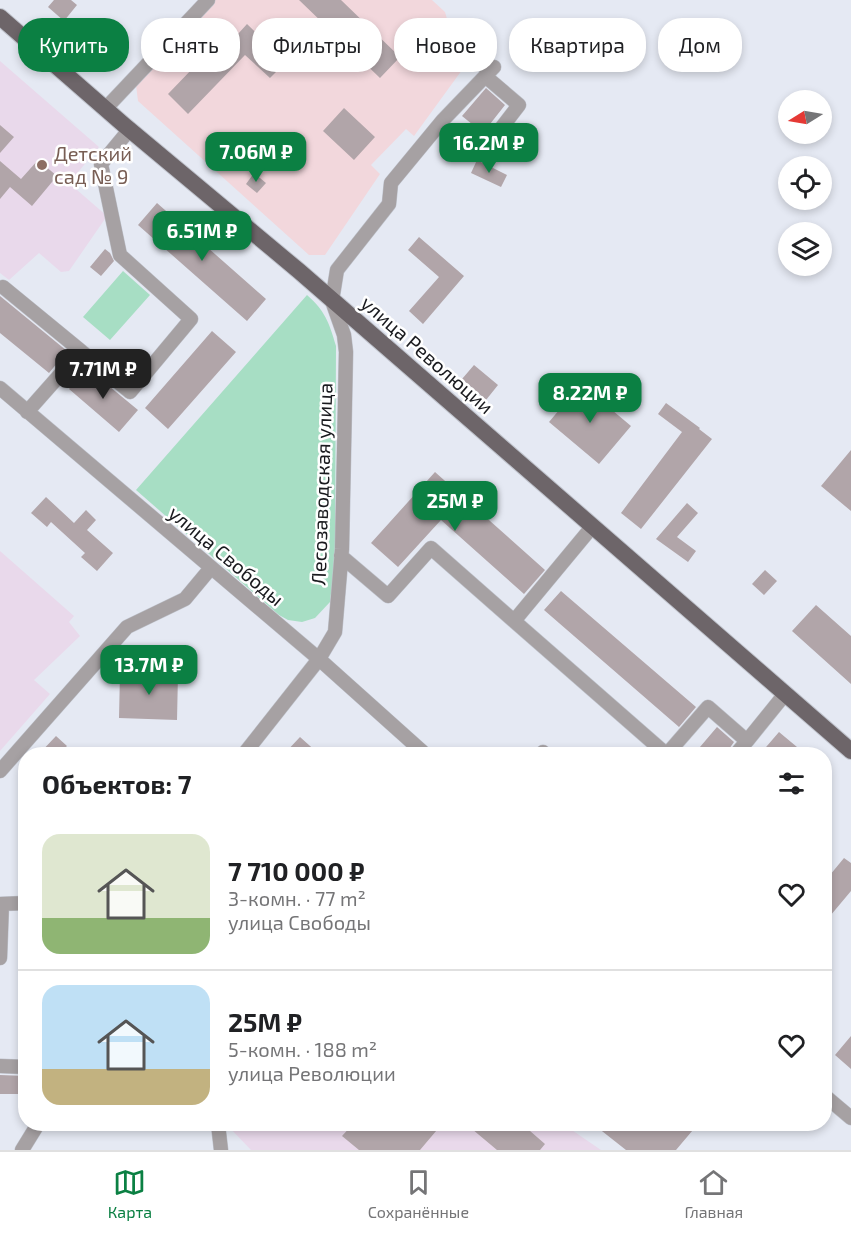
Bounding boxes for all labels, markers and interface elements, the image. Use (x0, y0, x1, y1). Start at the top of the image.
chip: Купить (18, 18, 129, 72)
chip: Снять (141, 18, 240, 72)
chip: Фильтры (252, 18, 382, 72)
chip: Новое (394, 18, 497, 72)
chip: Квартира (509, 18, 646, 72)
chip: Дом (658, 18, 742, 72)
north arrow (778, 90, 832, 144)
map controls (778, 90, 832, 276)
pin: 16.2M ₽ (434, 123, 544, 174)
text: 16.2M ₽ (453, 130, 525, 154)
pin: 7.06M ₽ (201, 132, 311, 183)
text: 7.06M ₽ (219, 139, 293, 163)
place label: Детский сад № 9 (54, 141, 132, 188)
button: locate (778, 156, 832, 210)
marker: Детский сад № 9 (35, 158, 49, 172)
pin: 6.51M ₽ (147, 211, 257, 262)
text: 6.51M ₽ (167, 218, 237, 242)
button: layers (778, 222, 832, 276)
street label: улица Революции (356, 290, 499, 419)
pin: 7.71M ₽ (48, 349, 158, 400)
text: 7.71M ₽ (69, 356, 137, 380)
pin: 8.22M ₽ (535, 373, 645, 424)
text: 8.22M ₽ (552, 380, 628, 404)
street label: Лесозаводская улица (305, 382, 338, 586)
pin: 25M ₽ (413, 481, 497, 532)
text: 25M ₽ (426, 488, 484, 512)
street label: улица Свободы (164, 500, 289, 611)
pin: 13.7M ₽ (94, 645, 204, 696)
text: 13.7M ₽ (114, 652, 184, 676)
icon: filters (775, 767, 808, 800)
text: Объектов: 7 (42, 768, 191, 799)
text: 7 710 000 ₽ (228, 855, 365, 886)
icon: home (90, 858, 162, 930)
icon: heart (775, 878, 808, 911)
text: 3-комн. · 77 m² (228, 886, 366, 910)
text: улица Свободы (228, 910, 371, 934)
text: 25M ₽ (228, 1006, 302, 1037)
icon: home (90, 1009, 162, 1081)
icon: heart (775, 1029, 808, 1062)
text: 5-комн. · 188 m² (228, 1037, 377, 1061)
text: улица Революции (228, 1061, 396, 1085)
tab: Карта (108, 1166, 152, 1221)
tab: Сохранённые (368, 1166, 469, 1221)
tab: Главная (685, 1166, 743, 1221)

